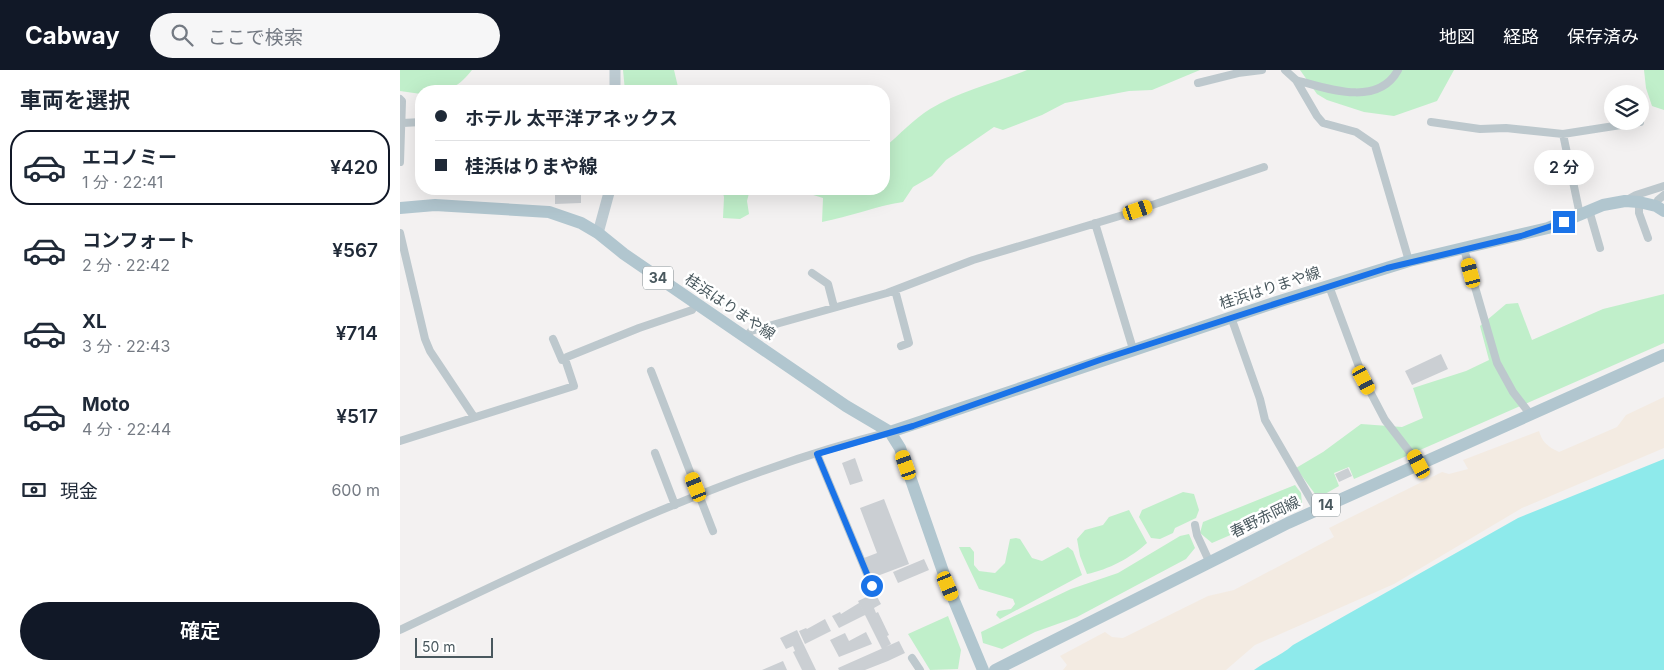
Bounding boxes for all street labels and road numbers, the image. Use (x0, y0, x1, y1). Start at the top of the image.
street label: 桂浜はりまや線 (1217, 262, 1323, 313)
road number: 34 (643, 267, 673, 290)
street label: 桂浜はりまや線 (681, 269, 779, 344)
street label: 春野赤岡線 (1227, 492, 1303, 542)
road number: 14 (1312, 494, 1340, 516)

